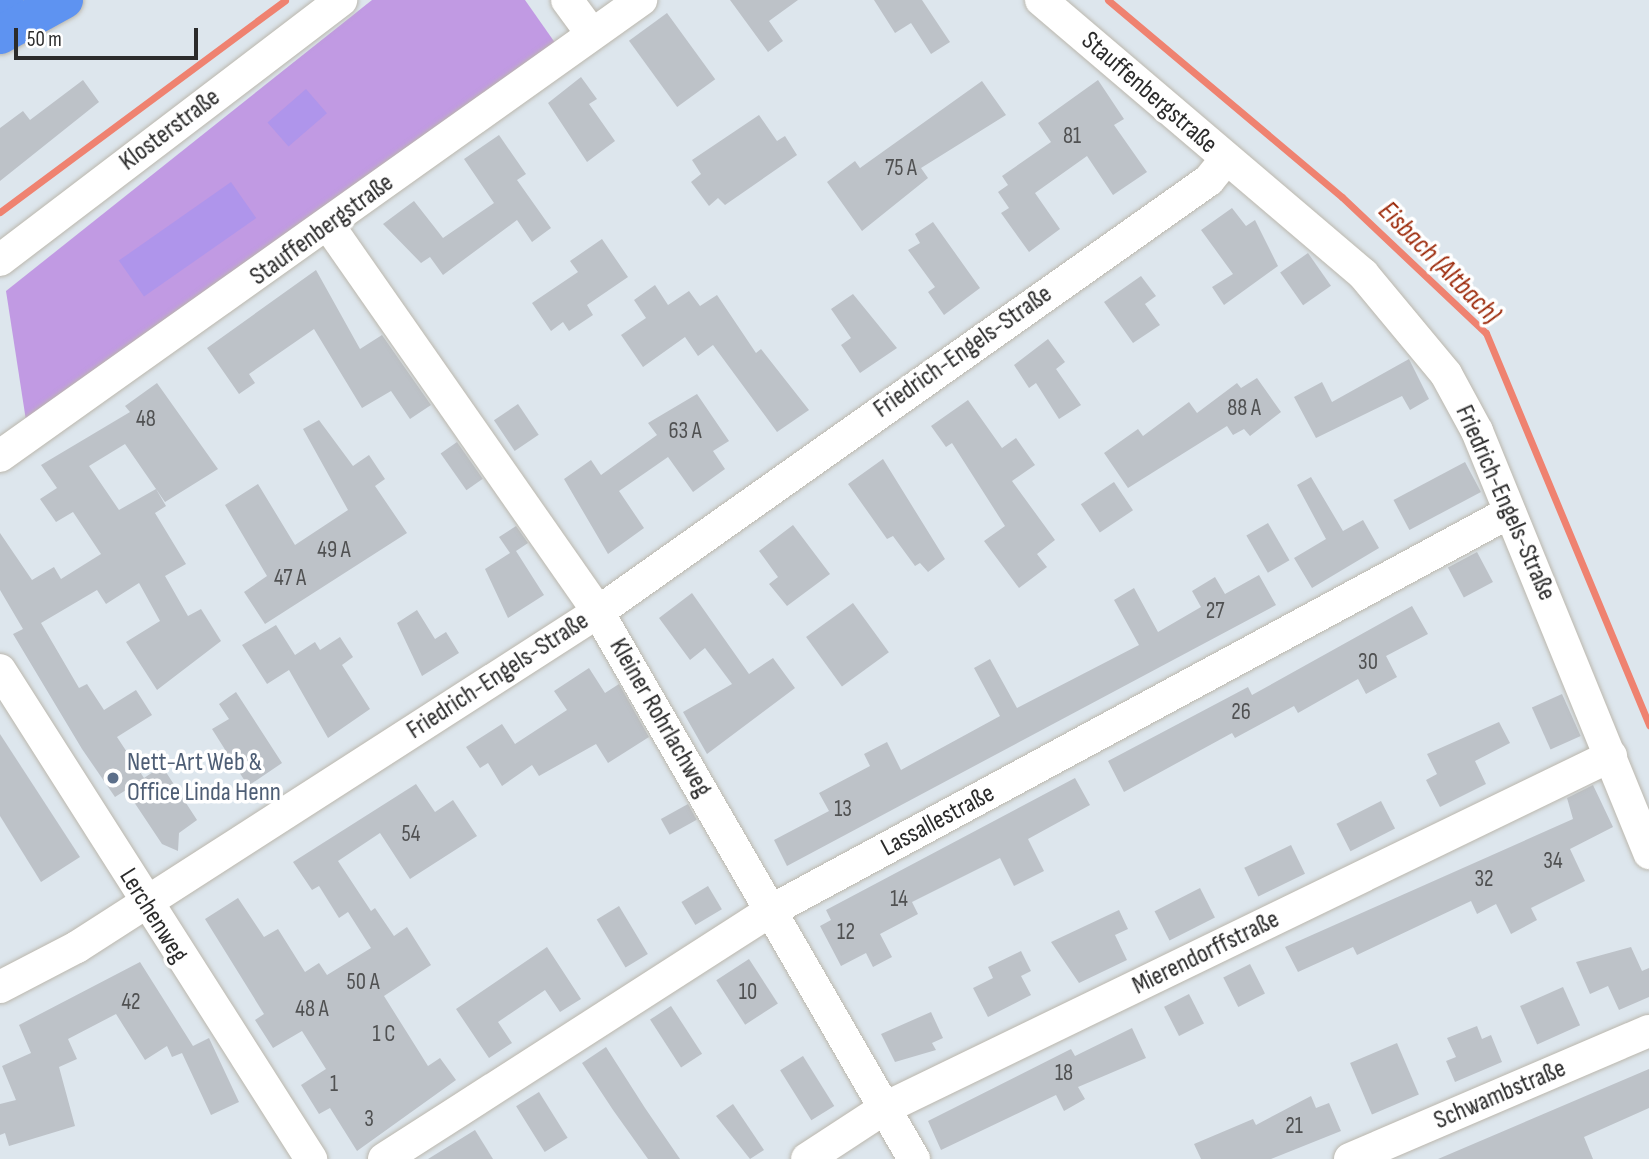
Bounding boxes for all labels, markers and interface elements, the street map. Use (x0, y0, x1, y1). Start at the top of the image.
scale bar (18, 14, 201, 58)
street label: Stauffenbergstraße (1075, 26, 1223, 160)
text: 50 m (27, 27, 62, 52)
street label: Klosterstraße (114, 82, 226, 178)
house number: 81 (1063, 122, 1081, 150)
house number: 75 A (885, 154, 917, 182)
street label: Stauffenbergstraße (244, 167, 400, 293)
water label: Eisbach (Altbach) (1371, 195, 1507, 331)
street label: Friedrich-Engels-Straße (868, 279, 1058, 425)
house number: 88 A (1227, 394, 1261, 422)
street label: Friedrich-Engels-Straße (1448, 401, 1562, 605)
house number: 48 (136, 405, 156, 433)
house number: 63 A (668, 417, 702, 445)
house number: 49 A (317, 536, 351, 564)
house number: 47 A (274, 564, 306, 592)
house number: 27 (1206, 597, 1224, 625)
street label: Friedrich-Engels-Straße (401, 606, 595, 746)
street label: Kleiner Rohrlachweg (602, 633, 718, 803)
house number: 30 (1358, 648, 1378, 676)
house number: 26 (1231, 698, 1251, 726)
place label: Nett-Art Web & Office Linda Henn (127, 747, 281, 808)
marker: Nett-Art Web & Office Linda Henn (105, 770, 121, 786)
street label: Lassallestraße (876, 778, 1000, 864)
house number: 13 (834, 795, 852, 823)
house number: 54 (402, 820, 420, 848)
house number: 34 (1543, 847, 1563, 875)
street label: Lerchenweg (112, 863, 194, 969)
house number: 32 (1474, 865, 1494, 893)
house number: 14 (890, 885, 908, 913)
street label: Mierendorffstraße (1128, 904, 1284, 1002)
house number: 12 (837, 918, 855, 946)
house number: 50 A (347, 968, 379, 996)
house number: 10 (739, 978, 757, 1006)
house number: 42 (121, 988, 141, 1016)
house number: 48 A (295, 995, 329, 1023)
house number: 1 C (373, 1020, 395, 1048)
street label: Schwambstraße (1429, 1053, 1571, 1137)
house number: 18 (1055, 1059, 1073, 1087)
house number: 1 (330, 1070, 338, 1098)
house number: 3 (364, 1105, 374, 1133)
house number: 21 (1285, 1112, 1303, 1140)

